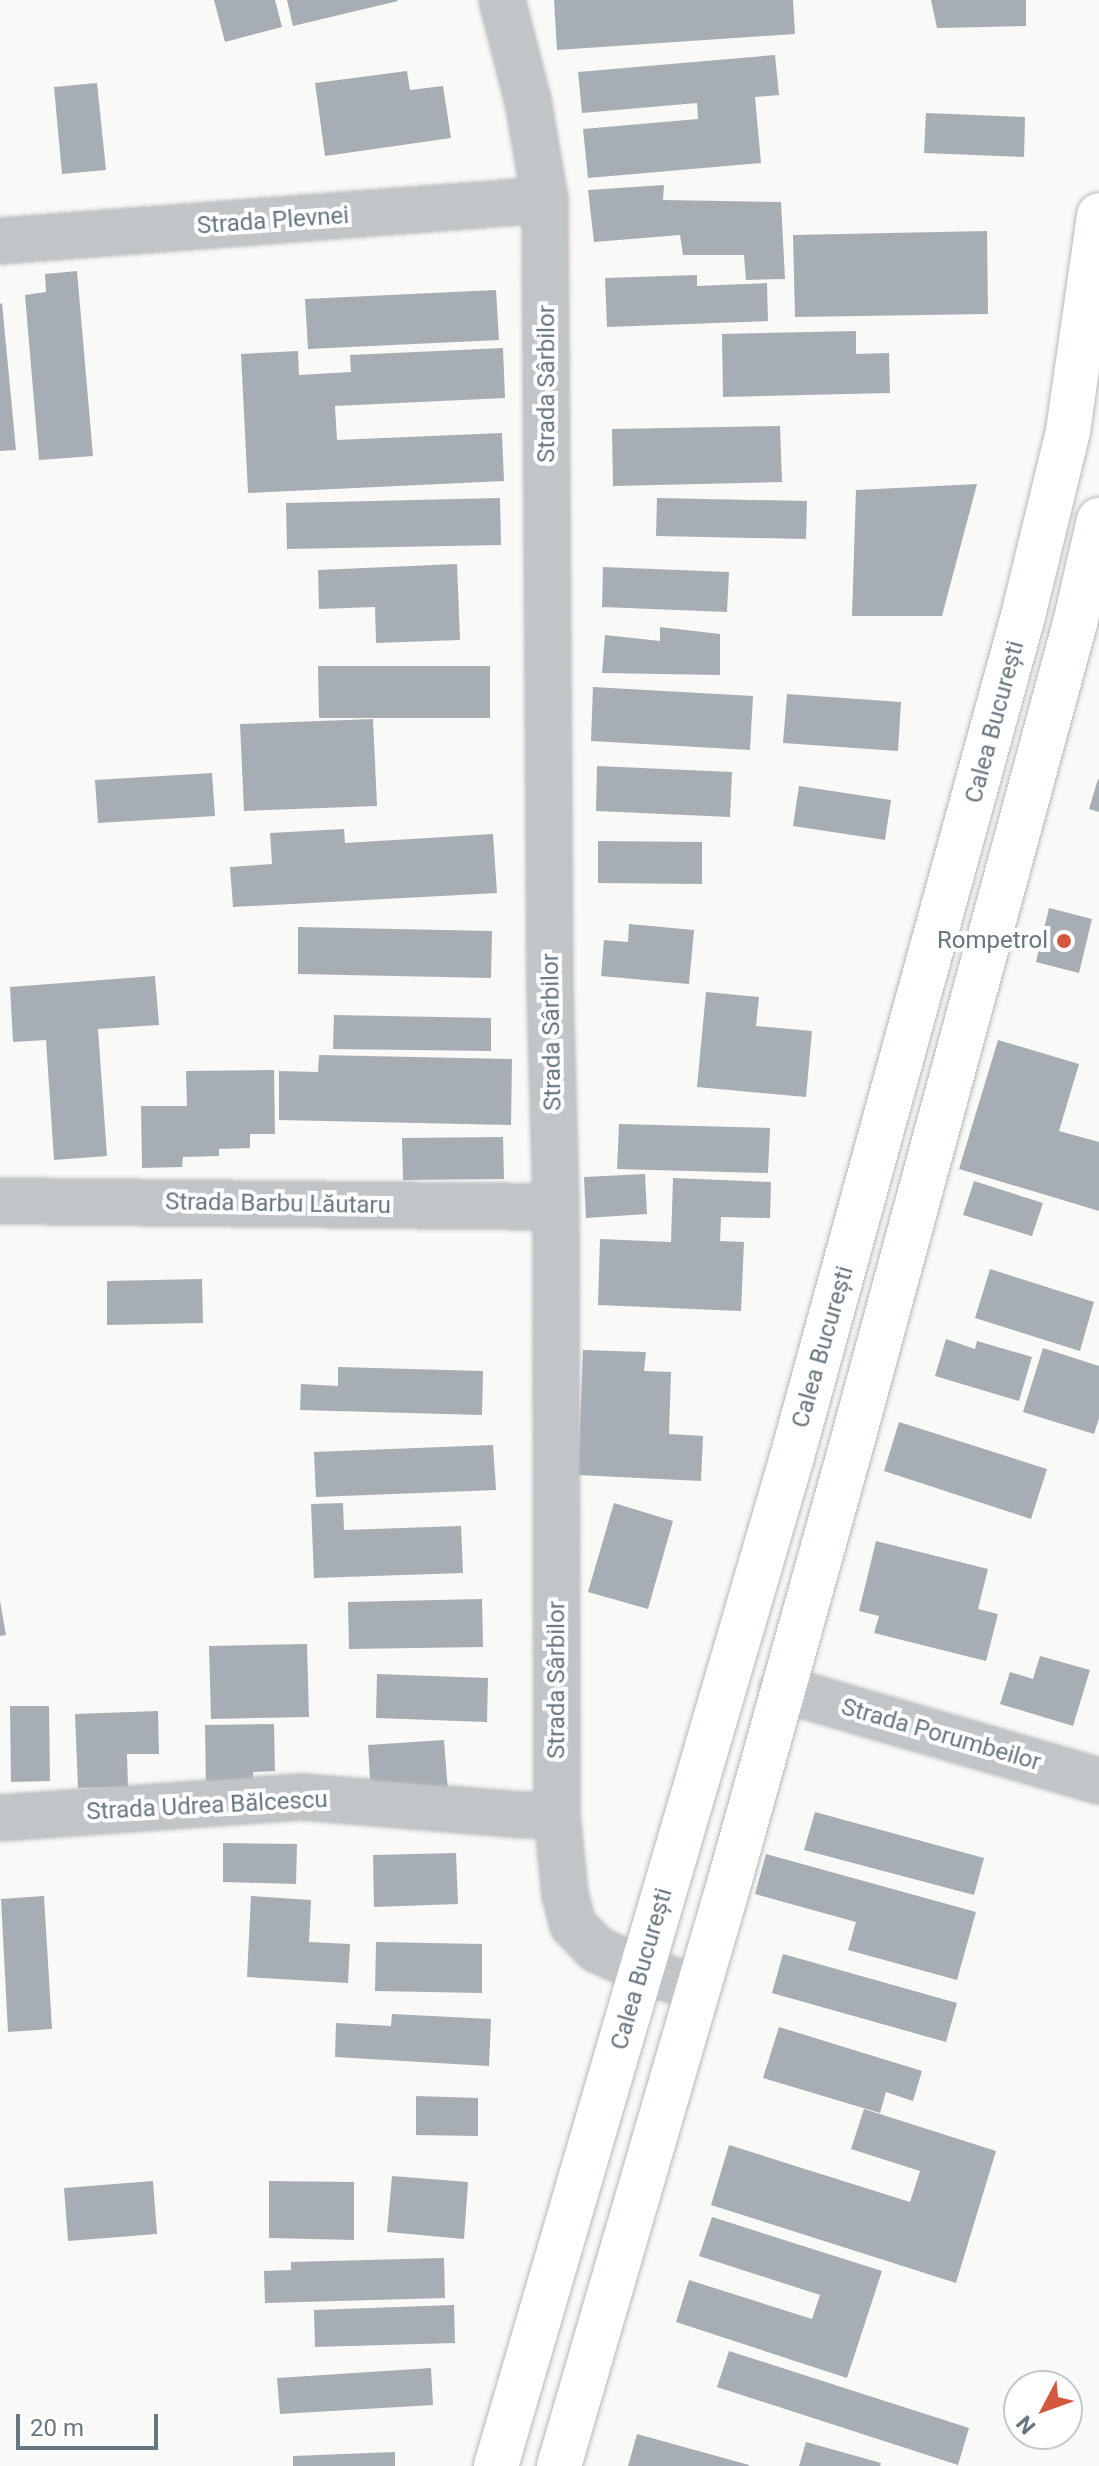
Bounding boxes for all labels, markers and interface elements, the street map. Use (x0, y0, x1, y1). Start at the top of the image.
street label: Strada Plevnei (196, 201, 350, 241)
street label: Strada Sârbilor (533, 305, 561, 463)
street label: Calea București (959, 638, 1031, 806)
place label: Rompetrol (937, 927, 1048, 955)
marker: Rompetrol (1055, 932, 1073, 950)
street label: Strada Sârbilor (536, 953, 568, 1111)
street label: Strada Barbu Lăutaru (165, 1188, 391, 1220)
street label: Calea București (786, 1263, 860, 1431)
street label: Strada Sârbilor (543, 1601, 571, 1759)
street label: Strada Porumbeilor (838, 1693, 1044, 1777)
street label: Strada Udrea Bălcescu (86, 1785, 328, 1827)
street label: Calea București (605, 1885, 679, 2053)
north arrow (1003, 2370, 1083, 2450)
scale bar (20, 2398, 162, 2448)
text: N (1011, 2411, 1041, 2439)
text: 20 m (30, 2414, 84, 2442)

